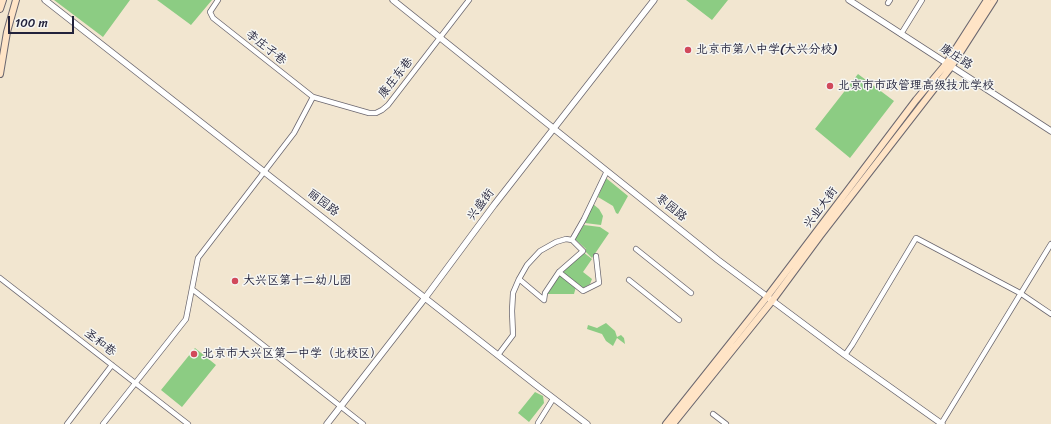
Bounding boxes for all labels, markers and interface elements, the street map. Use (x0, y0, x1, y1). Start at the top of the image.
scale bar (10, 8, 76, 34)
text: 100 m (15, 12, 48, 34)
street label: 李庄子巷 (243, 28, 289, 68)
street label: 康庄路 (937, 41, 975, 73)
place label: 北京市第八中学(大兴分校) (696, 43, 836, 57)
marker: 北京市第八中学(大兴分校) (683, 45, 693, 55)
street label: 康庄东巷 (376, 55, 416, 101)
place label: 北京市市政管理高级技术学校 (838, 79, 994, 93)
marker: 北京市市政管理高级技术学校 (825, 81, 835, 91)
street label: 兴业大街 (801, 184, 841, 232)
street label: 丽园路 (304, 186, 342, 220)
street label: 兴盛街 (464, 186, 498, 224)
street label: 枣园路 (652, 191, 690, 225)
place label: 大兴区第十二幼儿园 (243, 274, 351, 288)
marker: 大兴区第十二幼儿园 (230, 276, 240, 286)
street label: 圣和巷 (81, 326, 119, 360)
place label: 北京市大兴区第一中学（北校区） (202, 347, 382, 361)
marker: 北京市大兴区第一中学（北校区） (189, 349, 199, 359)

